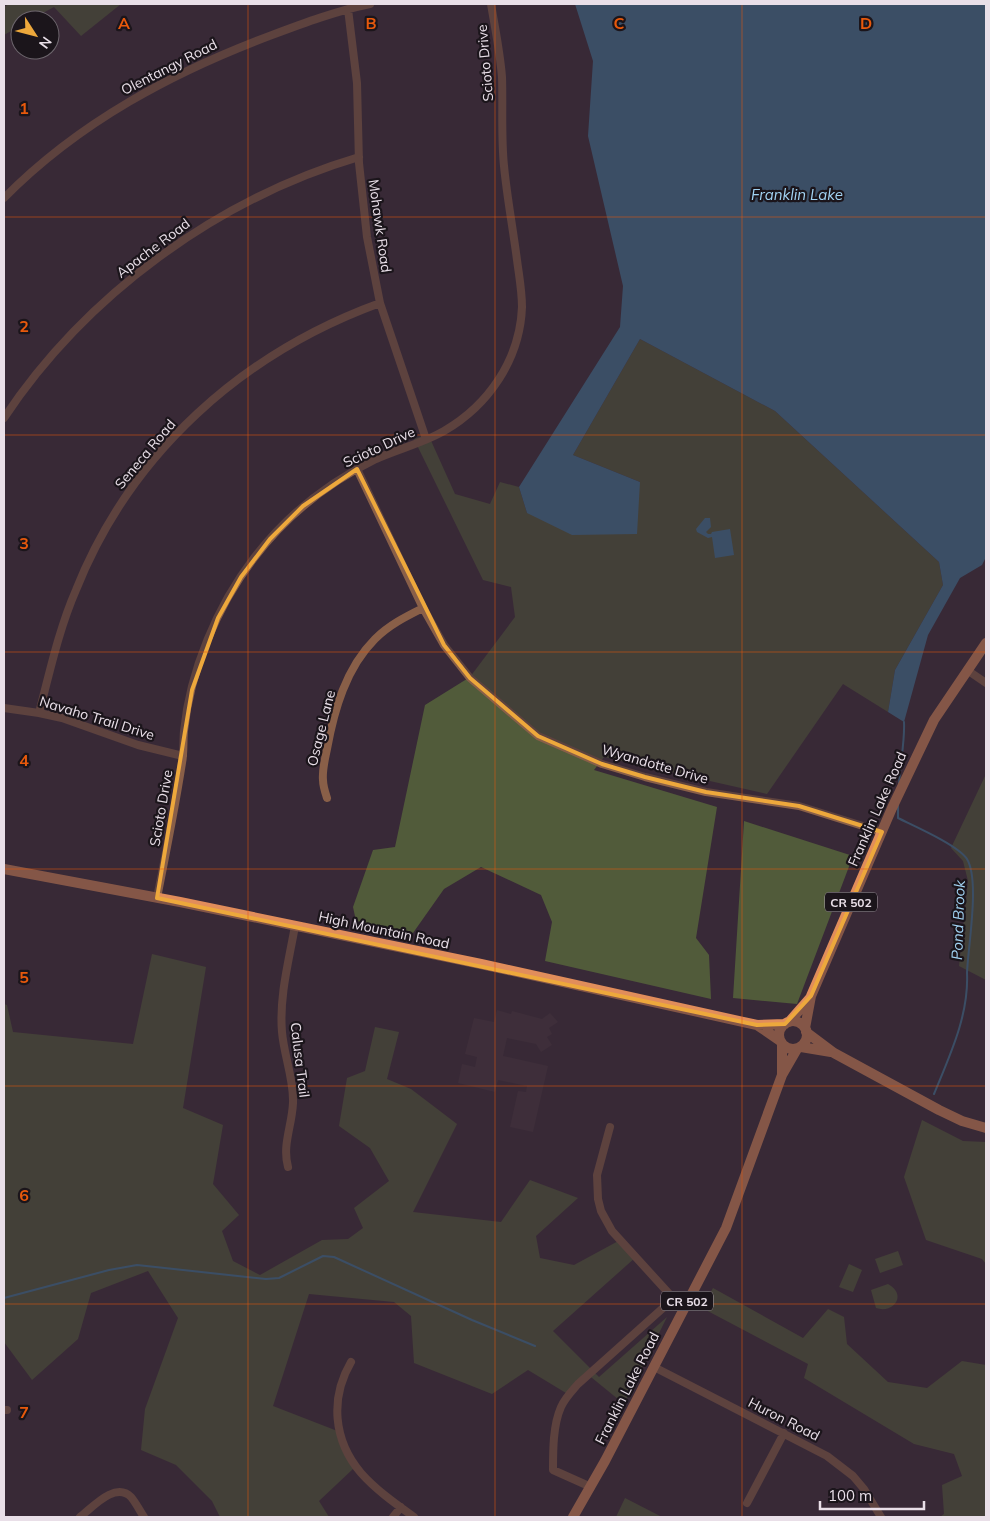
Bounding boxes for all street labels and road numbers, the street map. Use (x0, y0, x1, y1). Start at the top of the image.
street label: Scioto Drive (473, 24, 497, 102)
street label: Olentangy Road (118, 35, 220, 99)
street label: Mohawk Road (365, 178, 395, 274)
street label: Apache Road (113, 214, 193, 282)
street label: Seneca Road (111, 415, 179, 493)
street label: Scioto Drive (340, 423, 418, 471)
street label: Osage Lane (303, 688, 339, 768)
street label: Navaho Trail Drive (37, 692, 157, 744)
street label: Wyandotte Drive (600, 740, 710, 788)
street label: Franklin Lake Road (844, 749, 910, 869)
street label: Scioto Drive (145, 768, 177, 848)
road number: CR 502 (825, 892, 877, 912)
street label: High Mountain Road (317, 907, 451, 953)
street label: Calusa Trail (286, 1021, 314, 1099)
road number: CR 502 (661, 1292, 713, 1310)
street label: Franklin Lake Road (591, 1329, 663, 1447)
street label: Huron Road (745, 1393, 823, 1445)

